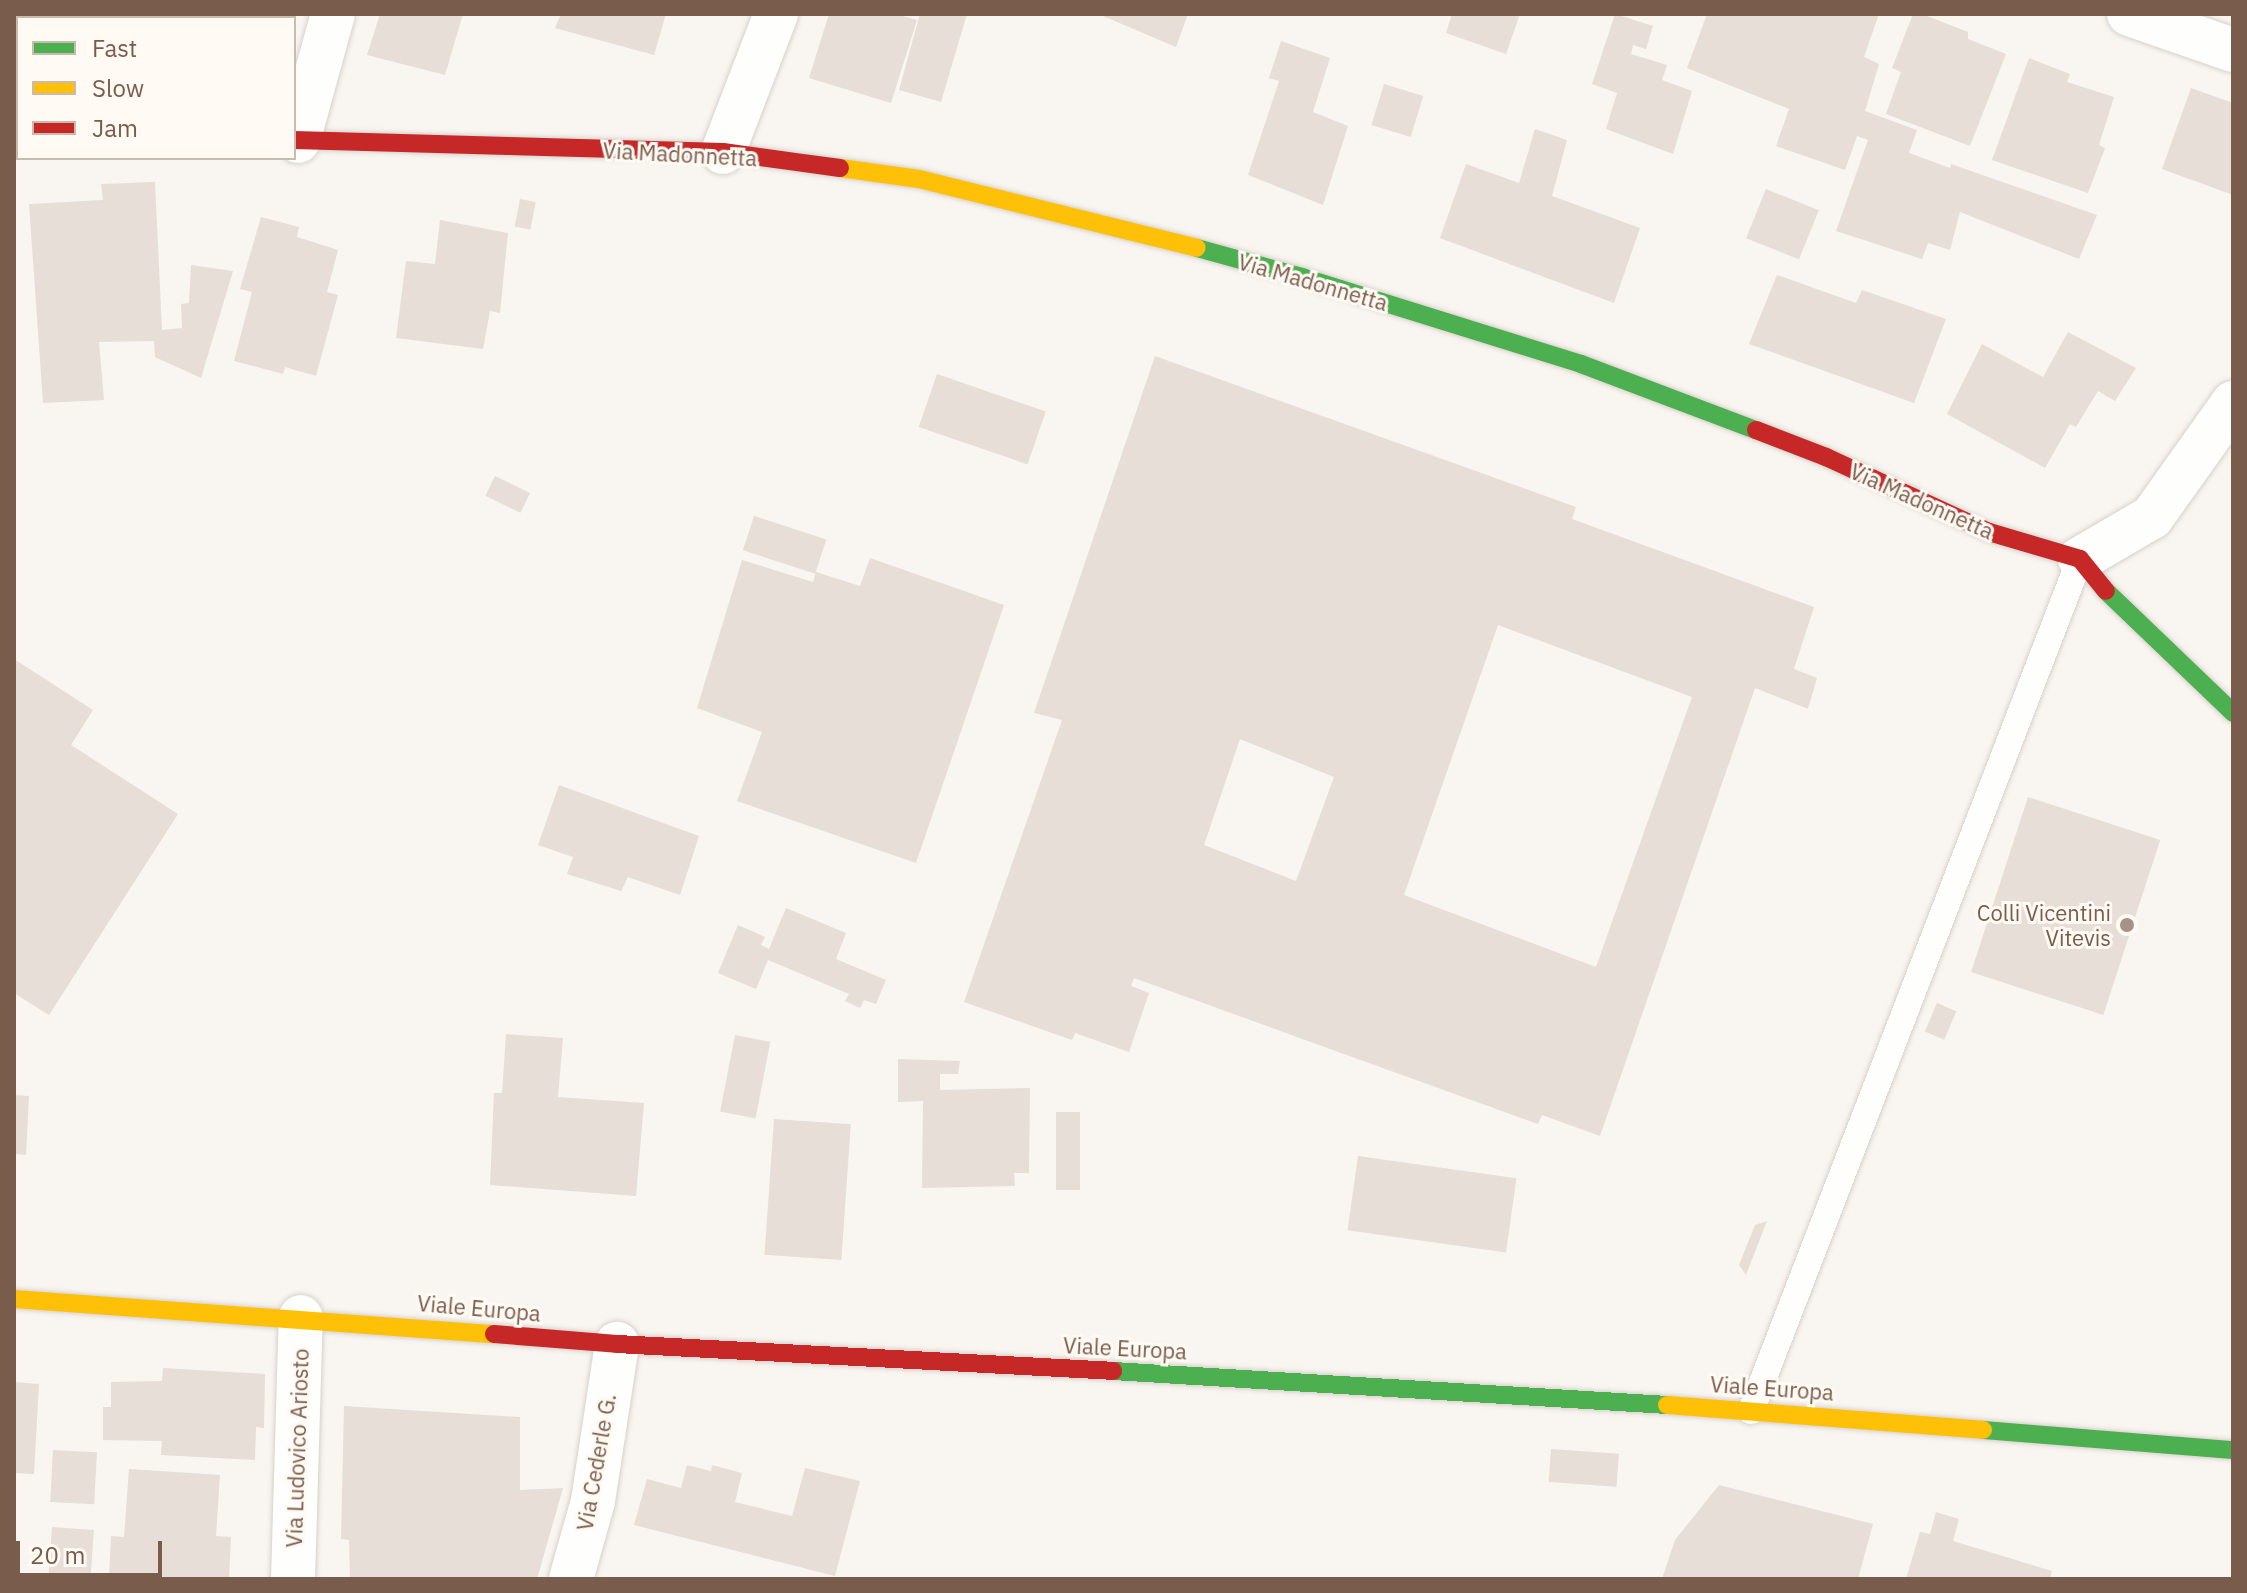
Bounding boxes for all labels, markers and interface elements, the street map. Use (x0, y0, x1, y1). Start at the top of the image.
legend (16, 16, 296, 160)
text: Fast (92, 32, 137, 64)
text: Slow (92, 72, 144, 104)
text: Jam (92, 112, 138, 144)
street label: Via Madonnetta (602, 137, 758, 171)
street label: Via Madonnetta (1235, 248, 1391, 316)
street label: Via Madonnetta (1846, 458, 1998, 544)
place label: Colli Vicentini Vitevis (1977, 899, 2111, 950)
marker: Colli Vicentini Vitevis (2118, 916, 2136, 934)
street label: Viale Europa (416, 1289, 542, 1327)
street label: Viale Europa (1062, 1332, 1188, 1364)
street label: Via Ludovico Ariosto (280, 1348, 314, 1548)
street label: Viale Europa (1709, 1371, 1835, 1405)
street label: Via Cederle G. (571, 1391, 621, 1533)
scale bar (20, 1525, 166, 1575)
text: 20 m (30, 1539, 85, 1571)

